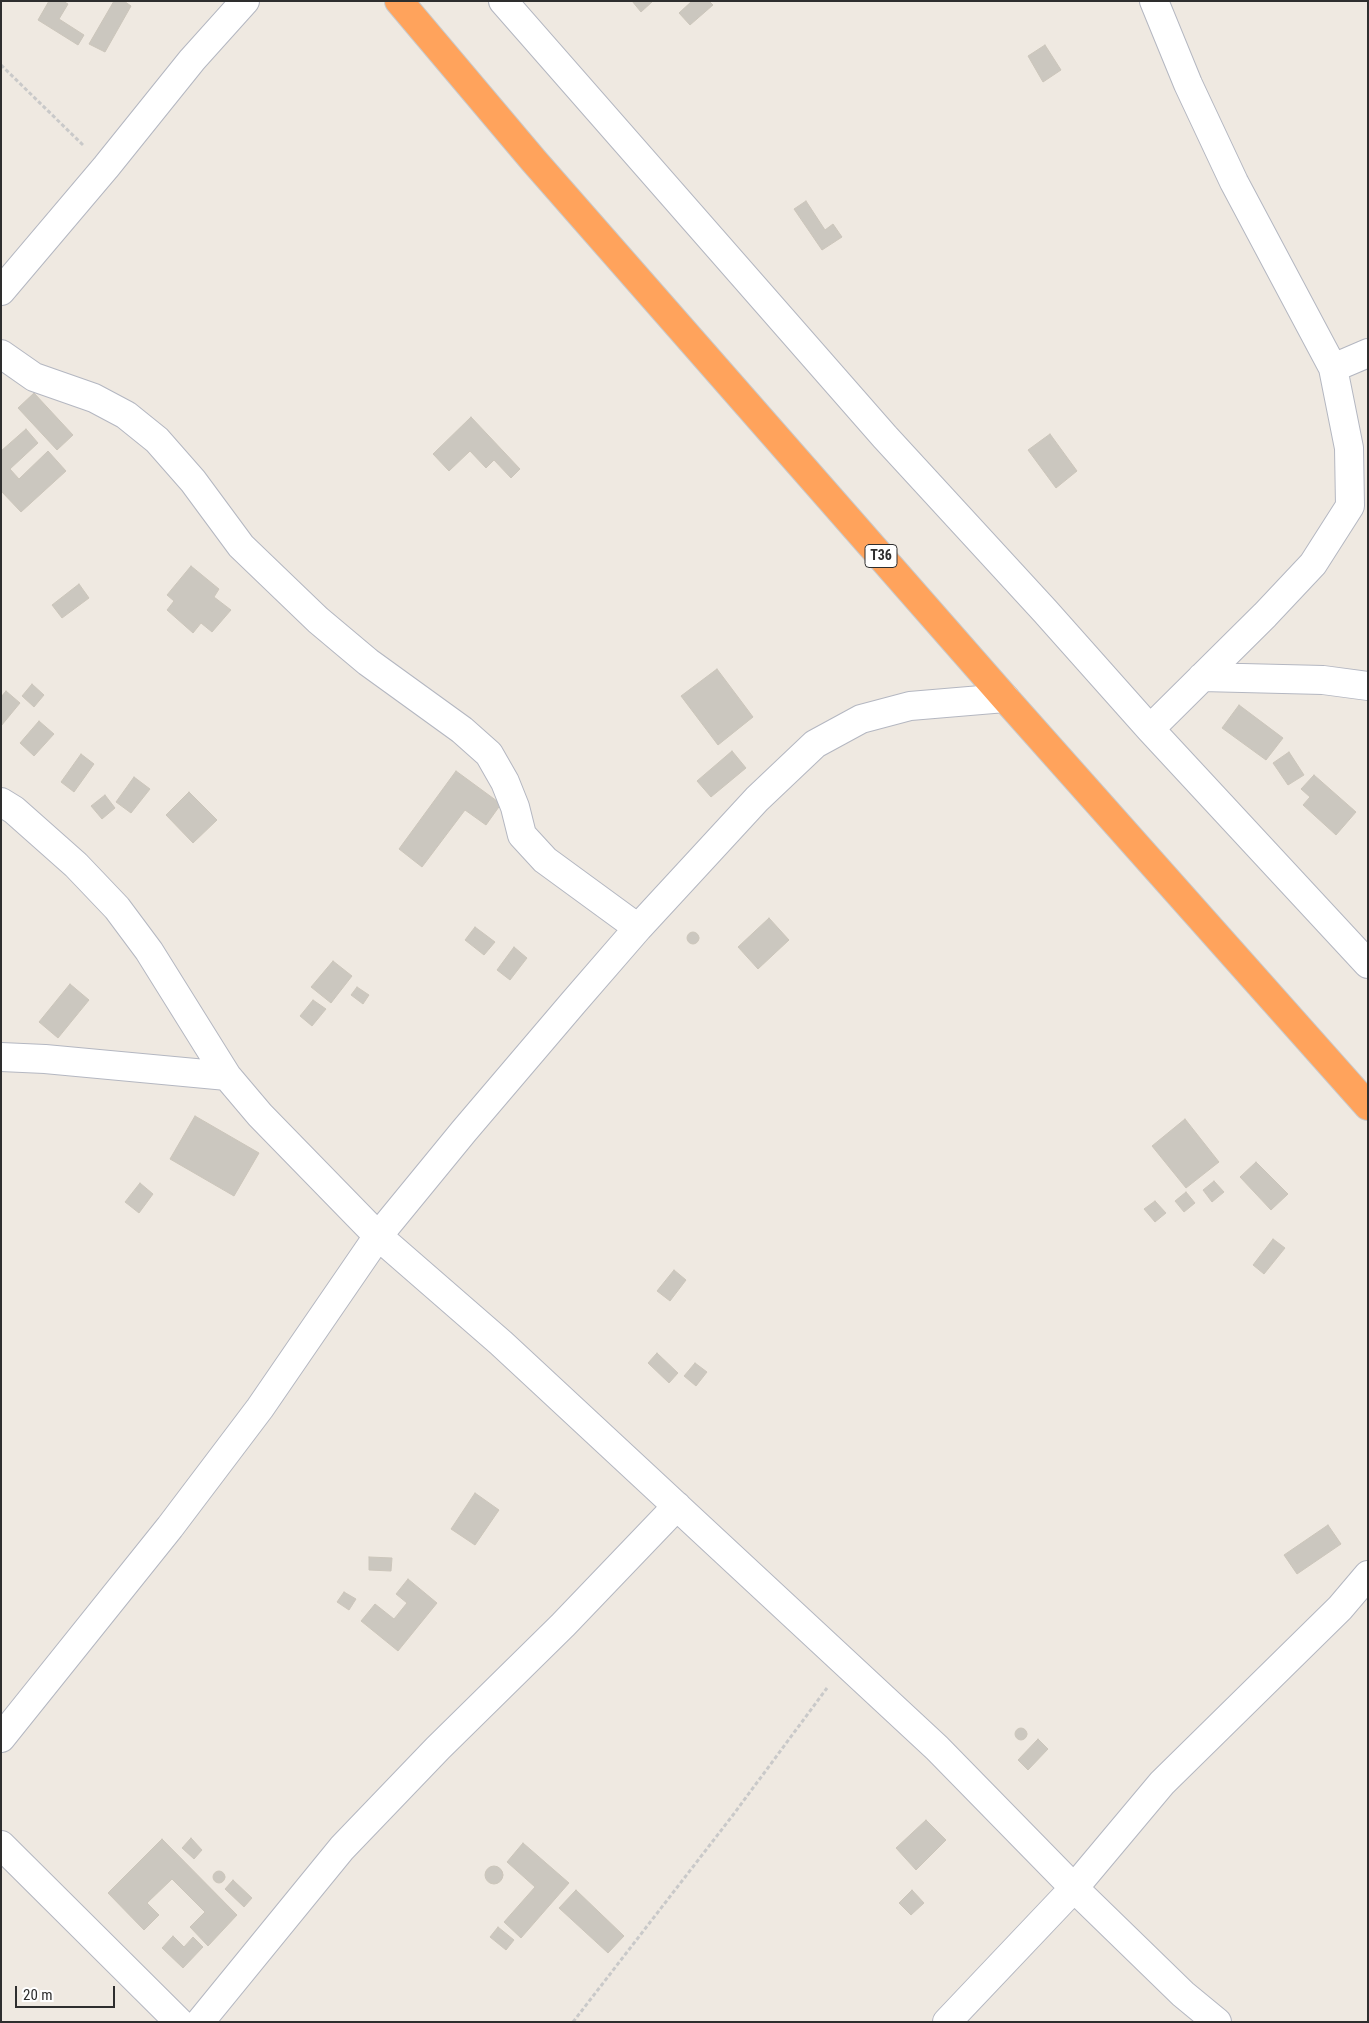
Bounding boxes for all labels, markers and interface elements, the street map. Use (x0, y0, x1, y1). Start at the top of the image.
road number: T36 (865, 544, 897, 568)
scale bar (18, 1976, 118, 2008)
text: 20 m (23, 1986, 53, 2004)

